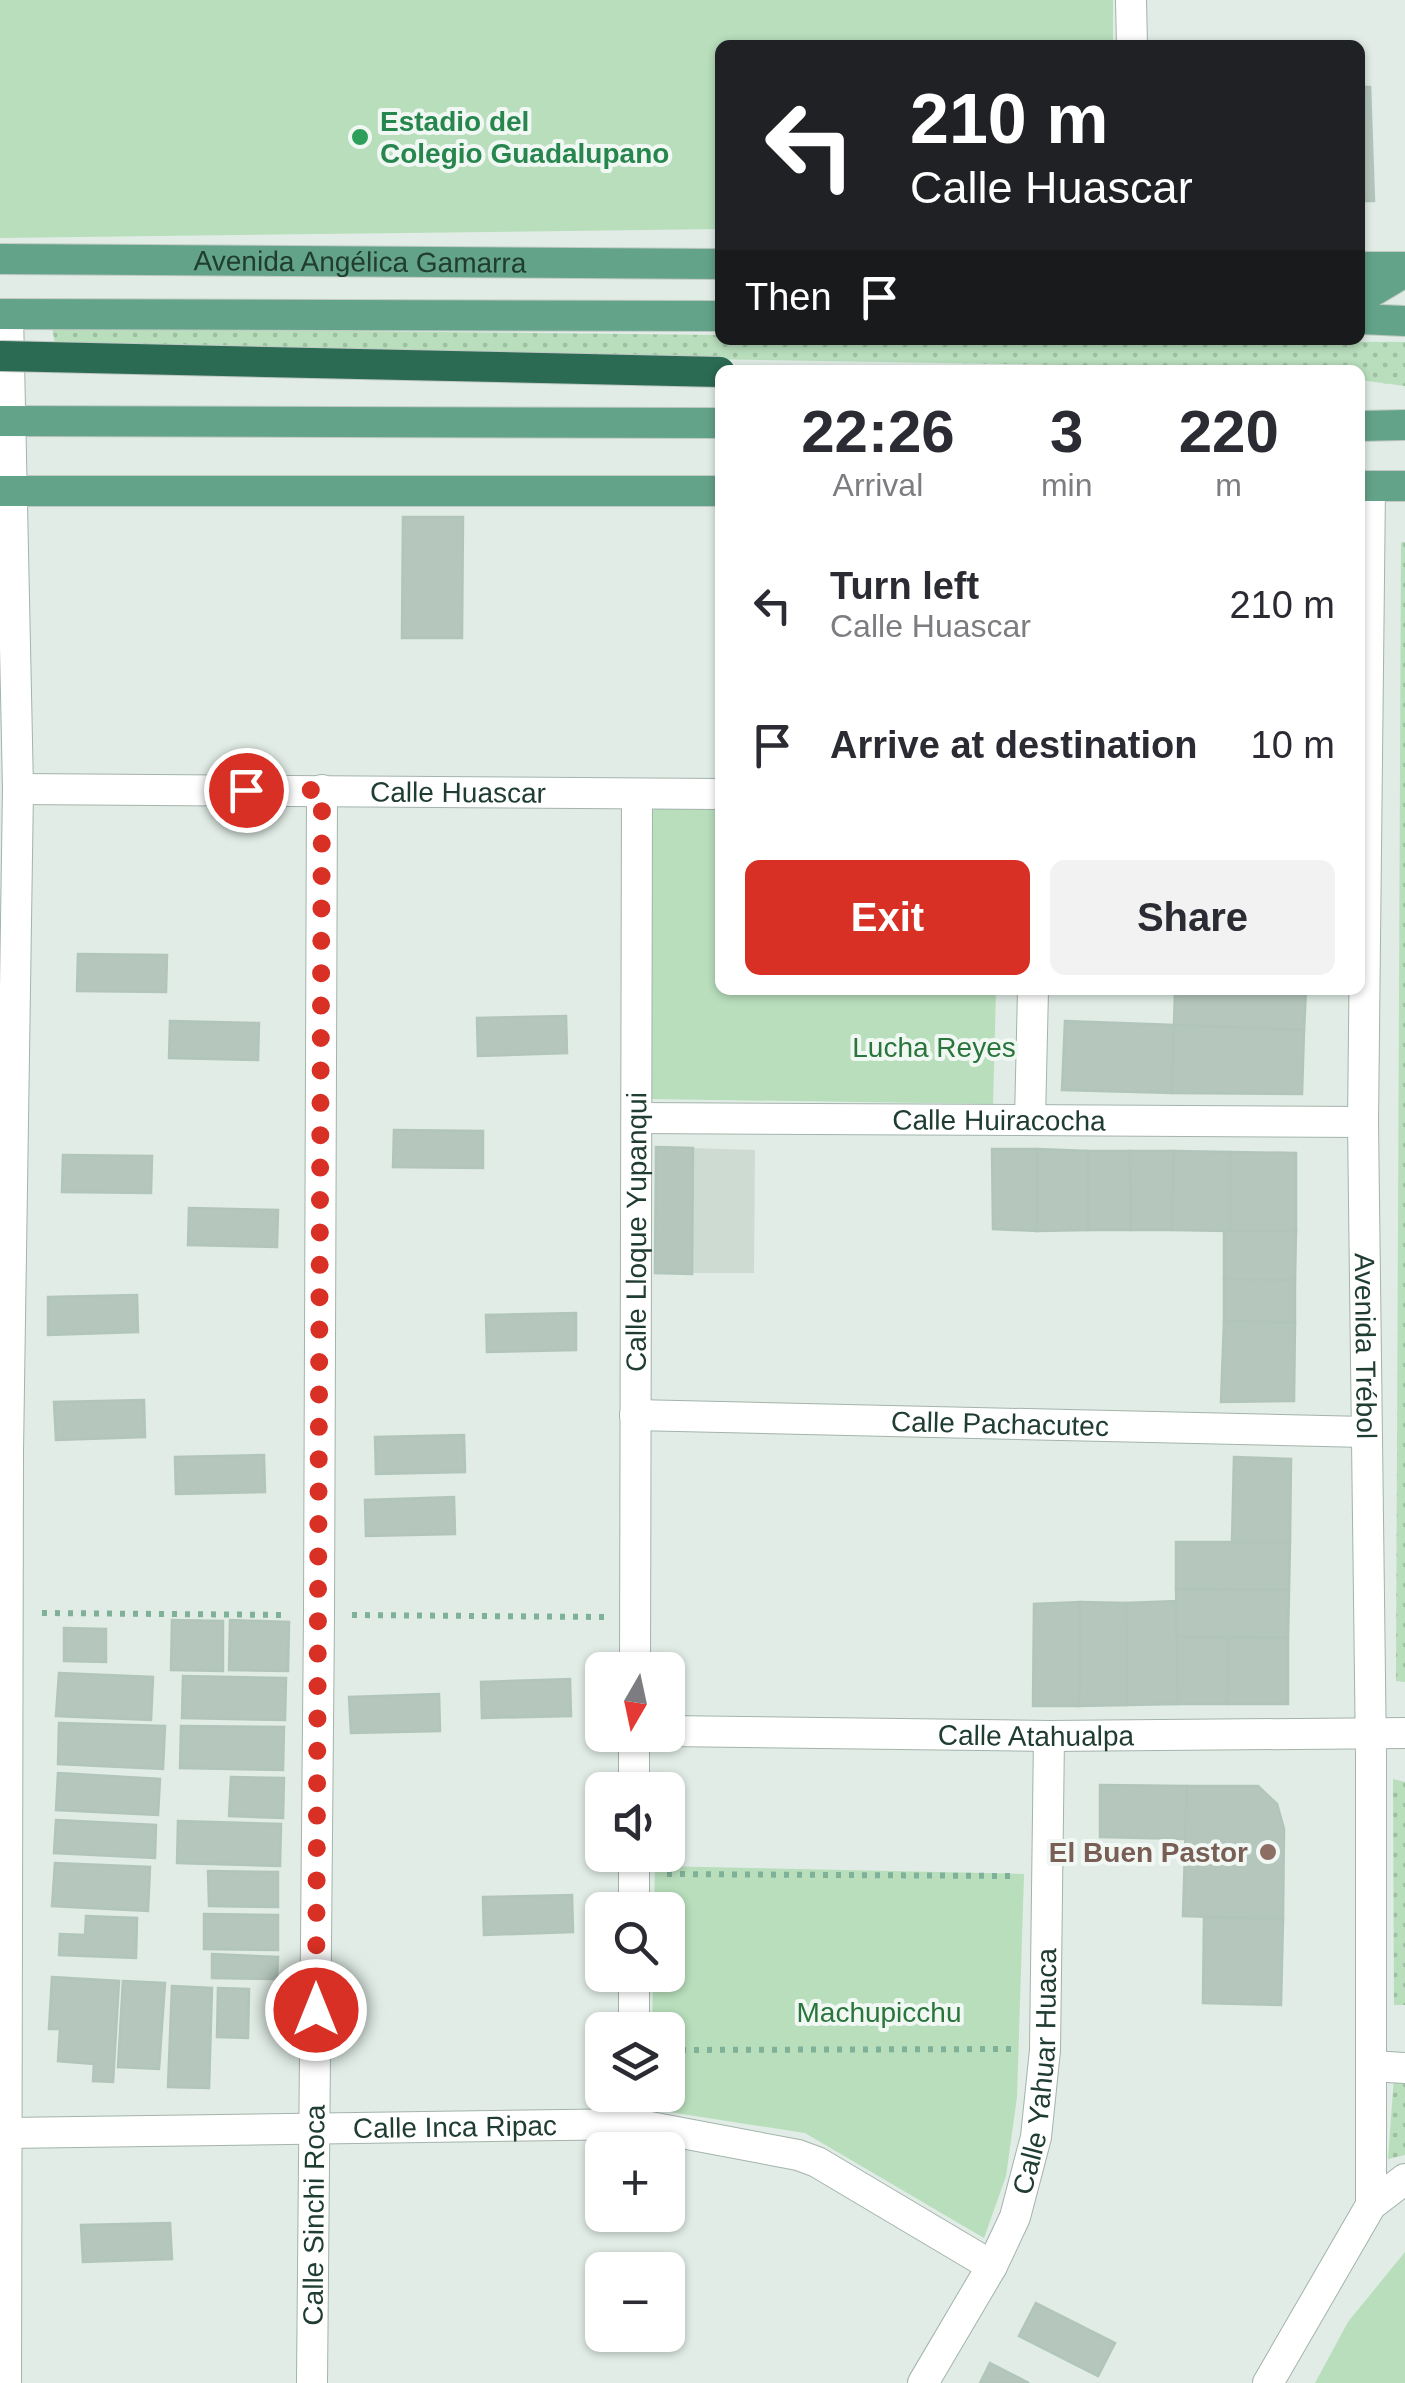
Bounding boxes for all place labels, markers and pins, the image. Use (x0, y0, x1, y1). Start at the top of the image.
place label: Estadio del Colegio Guadalupano (380, 106, 669, 169)
marker: Estadio del Colegio Guadalupano (349, 126, 371, 148)
pin (204, 748, 289, 833)
place label: El Buen Pastor (1049, 1837, 1248, 1868)
marker: El Buen Pastor (1257, 1841, 1279, 1863)

